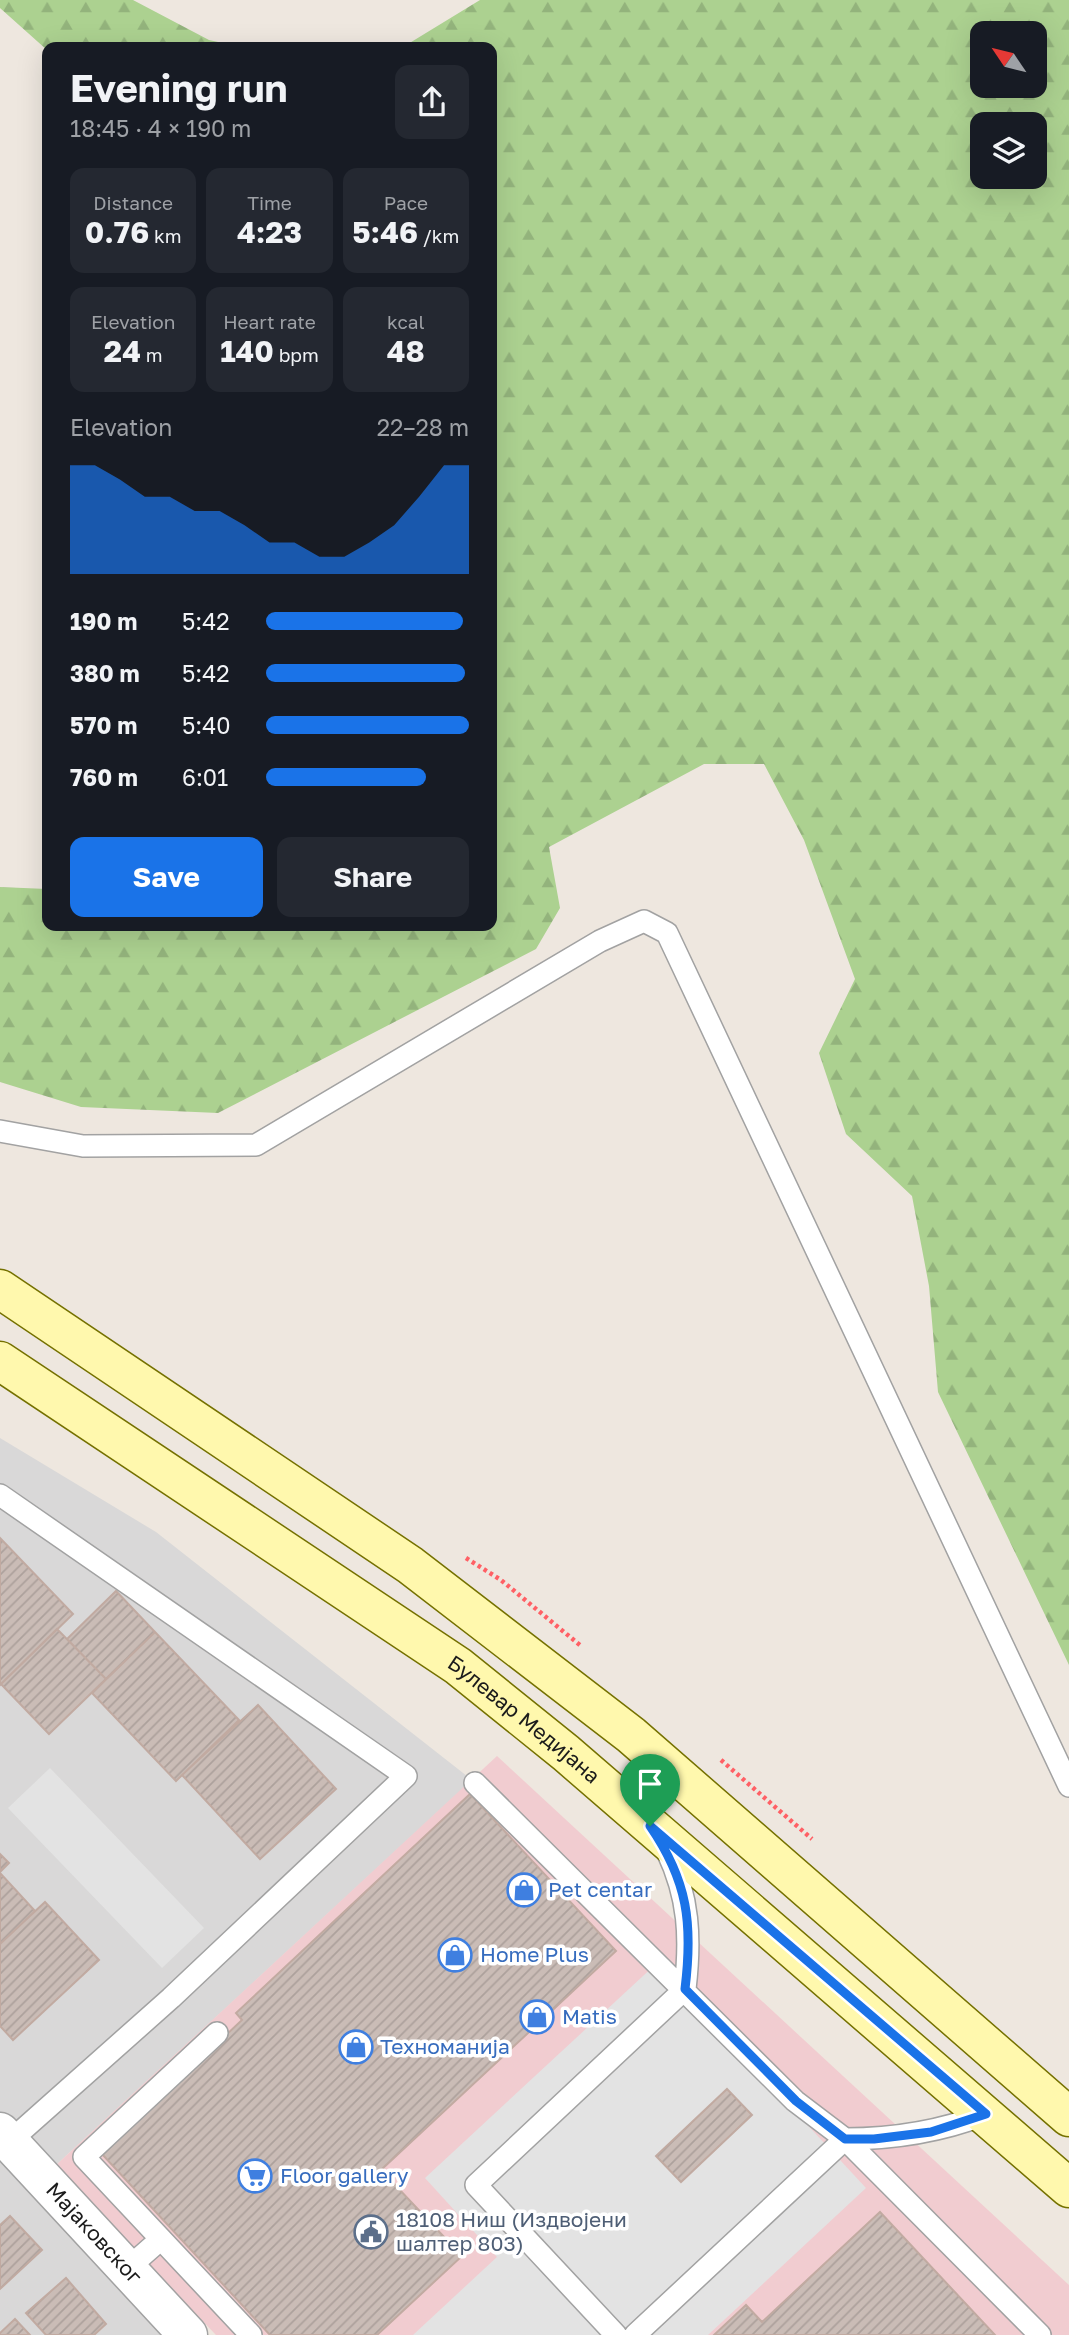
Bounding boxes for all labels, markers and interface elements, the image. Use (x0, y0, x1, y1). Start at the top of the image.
north arrow (970, 21, 1046, 98)
map controls (970, 21, 1047, 189)
text: Evening run (70, 65, 288, 110)
button: share (395, 65, 469, 139)
button: layers (970, 112, 1047, 189)
text: 18:45 · 4 × 190 m (70, 114, 251, 142)
text: Distance (93, 191, 173, 214)
text: Time (247, 191, 292, 214)
text: Pace (384, 191, 428, 214)
text: 0.76 (85, 214, 149, 250)
text: 4:23 (237, 214, 302, 250)
text: 5:46 (352, 214, 418, 250)
text: km (149, 224, 182, 247)
text: /km (418, 224, 459, 247)
text: Elevation (91, 310, 175, 333)
text: Heart rate (223, 310, 316, 333)
text: kcal (387, 310, 425, 333)
text: 24 (104, 333, 141, 369)
text: 140 (220, 333, 274, 369)
text: 48 (387, 333, 425, 369)
text: m (141, 343, 162, 366)
text: bpm (274, 343, 319, 366)
text: Elevation (70, 413, 172, 441)
text: 22–28 m (377, 413, 469, 441)
text: 190 m (70, 607, 137, 635)
text: 5:42 (182, 607, 230, 635)
text: 380 m (70, 659, 140, 687)
text: 5:42 (182, 659, 230, 687)
text: 570 m (70, 711, 137, 739)
text: 5:40 (182, 711, 231, 739)
text: 760 m (70, 763, 138, 791)
text: 6:01 (182, 763, 228, 791)
button: Save (70, 837, 263, 917)
button: Share (277, 837, 469, 917)
street label: Булевар Медијана (443, 1649, 606, 1789)
pin (620, 1754, 680, 1826)
icon: arrive (631, 1765, 669, 1803)
shop icon: Pet centar (505, 1871, 543, 1909)
place label: Pet centar (548, 1876, 652, 1902)
shop icon: Home Plus (436, 1936, 474, 1974)
place label: Home Plus (480, 1941, 589, 1967)
shop icon: Matis (518, 1998, 556, 2036)
place label: Matis (562, 2003, 617, 2029)
shop icon: Техноманија (337, 2028, 375, 2066)
place label: Техноманија (380, 2033, 510, 2059)
supermarket icon: Floor gallery (236, 2157, 274, 2195)
place label: Floor gallery (280, 2162, 409, 2188)
street label: Мајаковског (41, 2176, 148, 2289)
place label: 18108 Ниш (Издвојени шалтер 803) (396, 2206, 627, 2256)
public building icon: 18108 Ниш (Издвојени шалтер 803) (352, 2213, 390, 2251)

